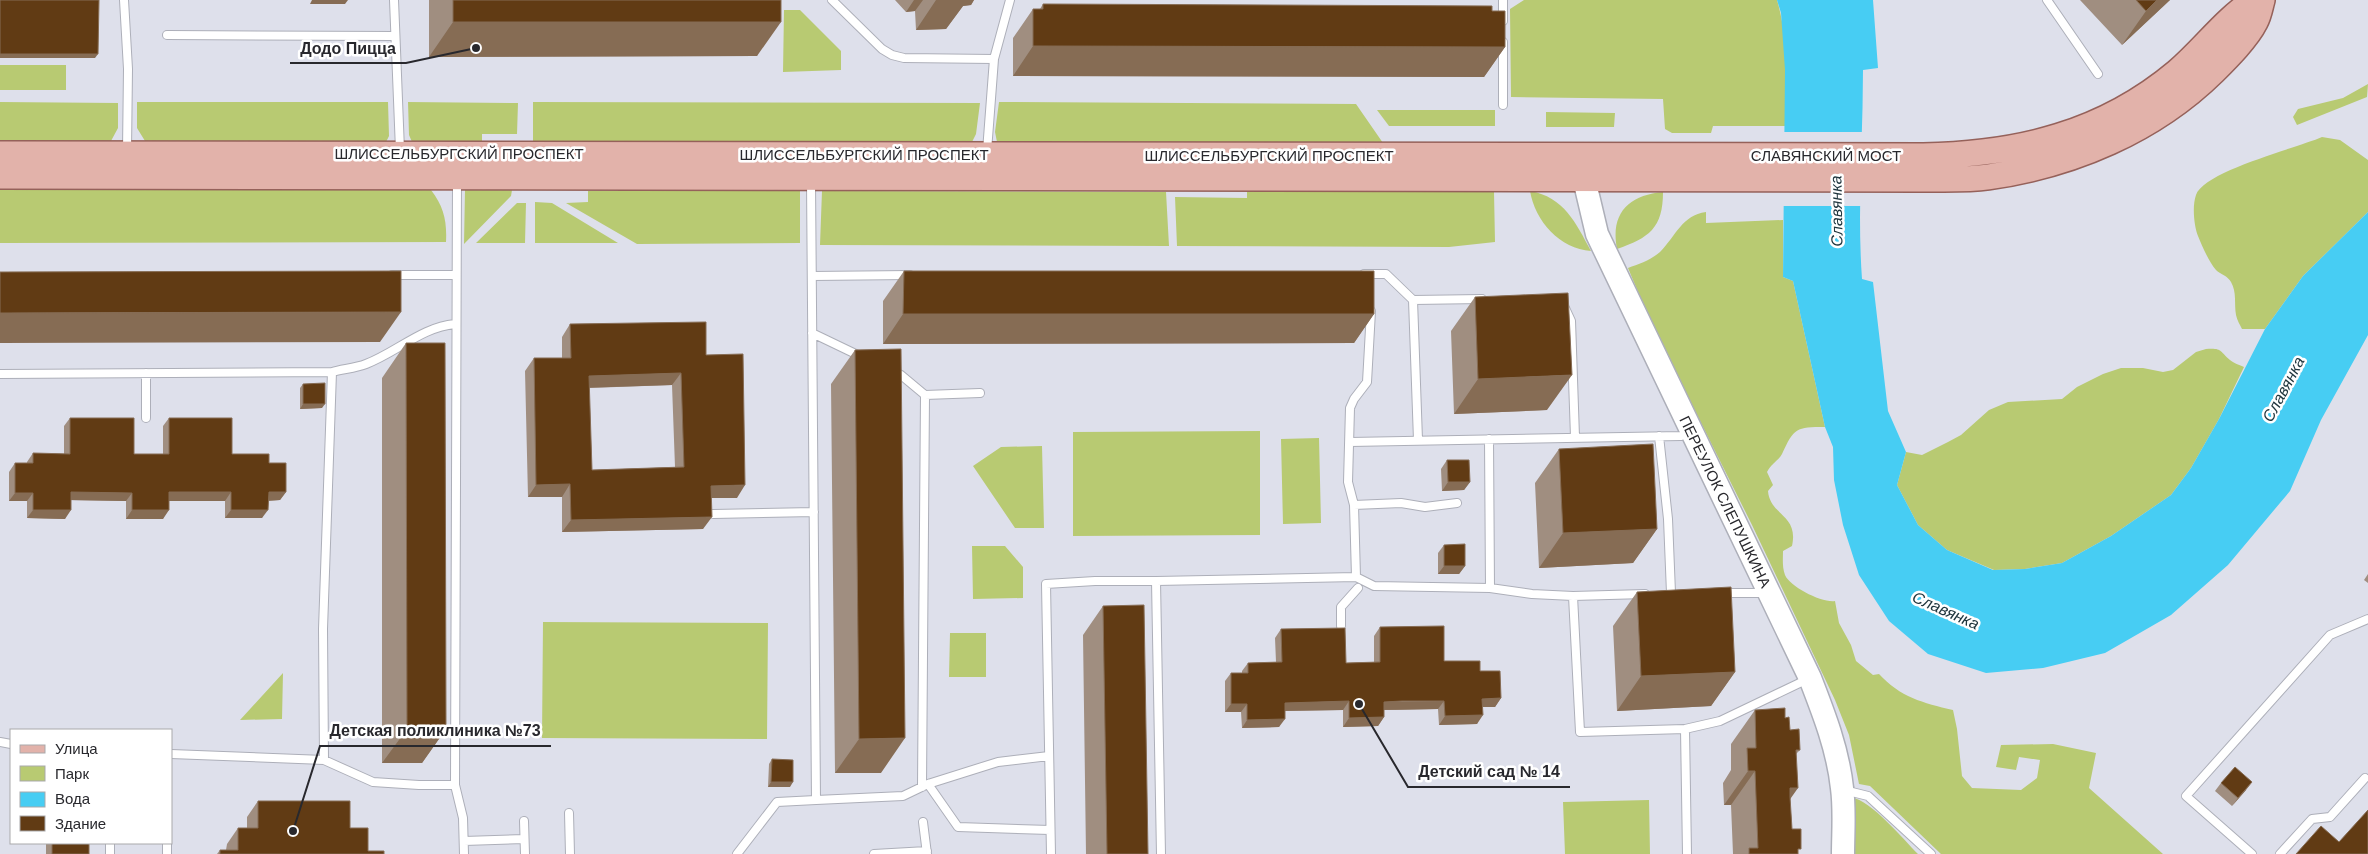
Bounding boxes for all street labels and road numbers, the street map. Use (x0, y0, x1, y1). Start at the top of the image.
street label: ШЛИССЕЛЬБУРГСКИЙ ПРОСПЕКТ (334, 145, 584, 162)
street label: ШЛИССЕЛЬБУРГСКИЙ ПРОСПЕКТ (739, 146, 989, 163)
street label: ШЛИССЕЛЬБУРГСКИЙ ПРОСПЕКТ (1144, 147, 1394, 164)
street label: СЛАВЯНСКИЙ МОСТ (1751, 147, 1901, 164)
street label: ПЕРЕУЛОК СЛЕПУШКИНА (1676, 413, 1774, 590)

